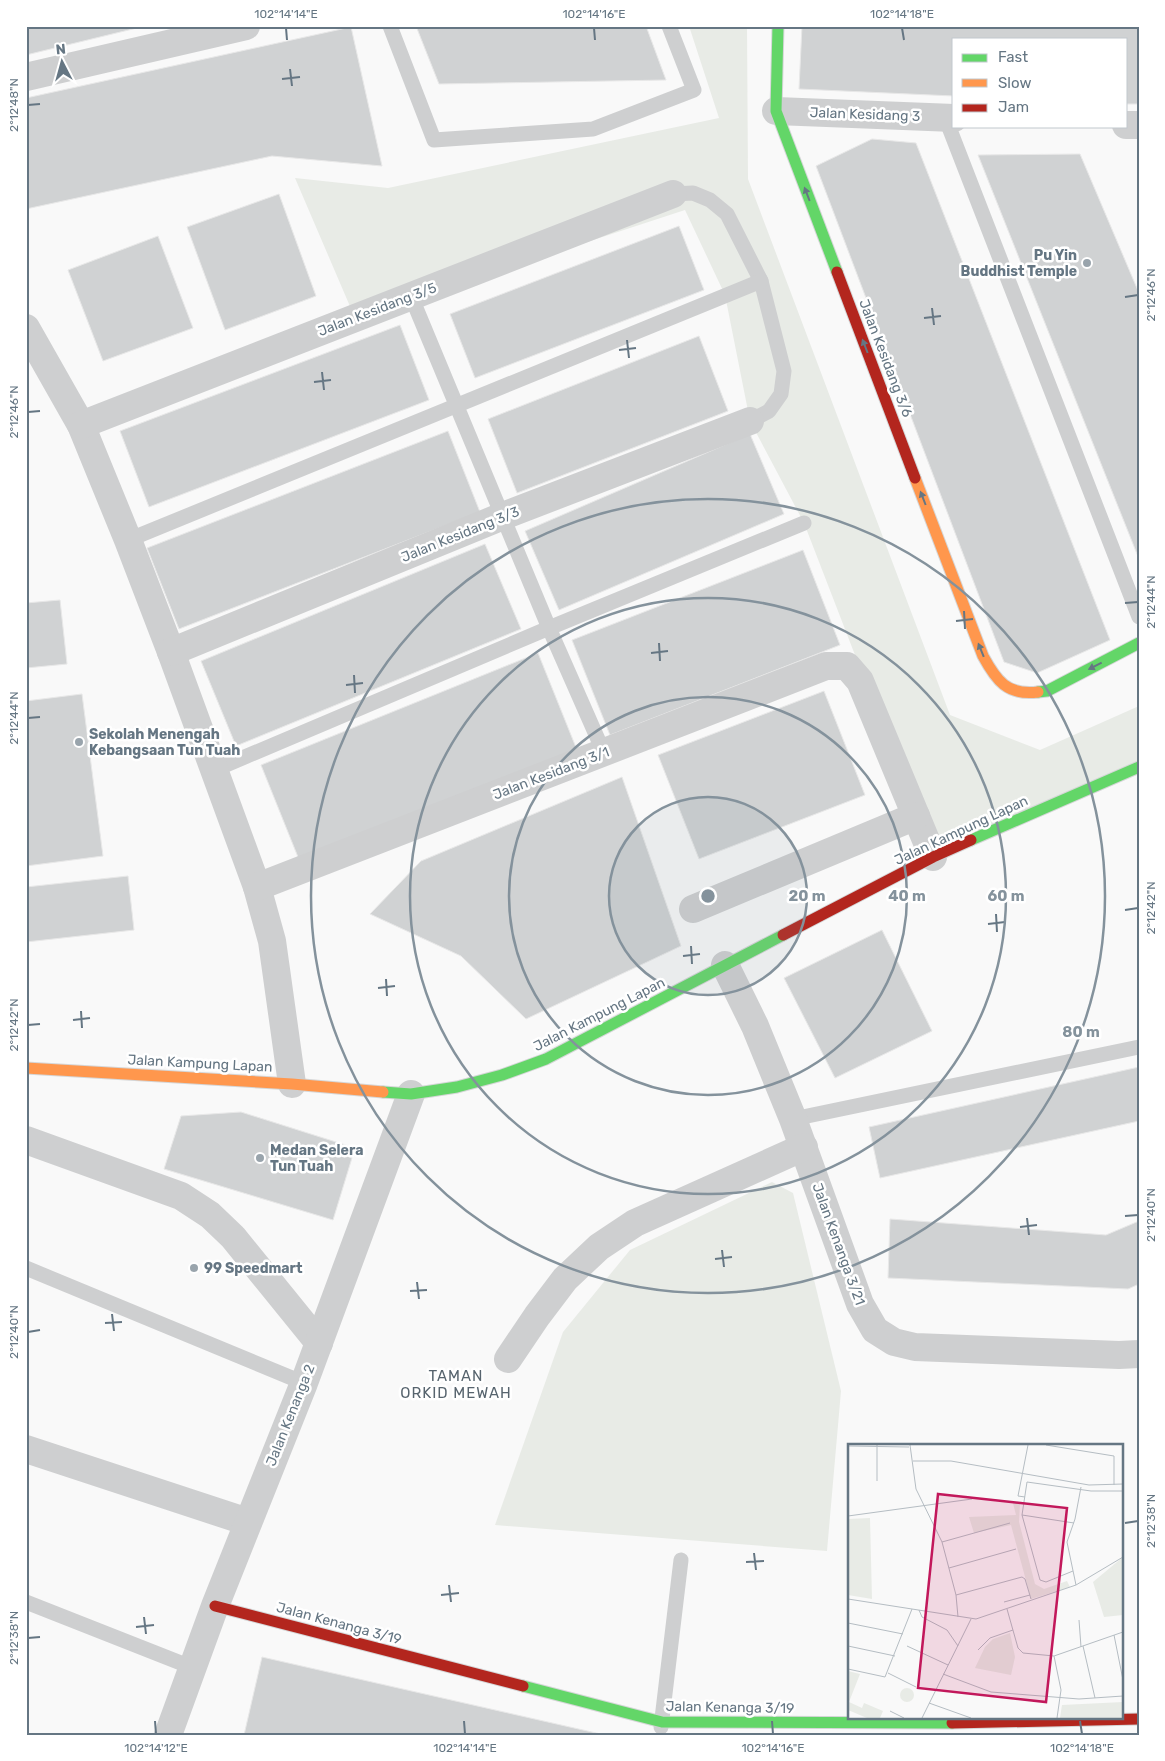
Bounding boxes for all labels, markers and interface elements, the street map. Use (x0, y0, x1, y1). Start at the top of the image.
text: 102°14'14"E (254, 7, 318, 21)
text: 102°14'16"E (562, 7, 626, 21)
text: 102°14'18"E (870, 7, 934, 21)
north arrow (38, 38, 88, 88)
legend (952, 38, 1128, 128)
text: N (55, 41, 67, 59)
text: Fast (998, 48, 1028, 66)
text: Slow (998, 74, 1031, 92)
text: 2°12'48"N (7, 78, 21, 132)
text: Jam (998, 98, 1029, 116)
street label: Jalan Kesidang 3 (809, 104, 921, 125)
one-way arrow (803, 187, 811, 201)
place label: Pu Yin Buddhist Temple (961, 247, 1077, 280)
marker: Pu Yin Buddhist Temple (1081, 257, 1093, 269)
text: 2°12'46"N (1144, 269, 1158, 321)
street label: Jalan Kesidang 3/5 (315, 279, 439, 340)
street label: Jalan Kesidang 3/6 (855, 297, 916, 420)
one-way arrow (861, 338, 869, 353)
text: 2°12'46"N (7, 386, 21, 438)
one-way arrow (919, 490, 927, 505)
street label: Jalan Kesidang 3/3 (399, 503, 522, 566)
text: 2°12'44"N (1144, 575, 1158, 629)
one-way arrow (976, 643, 984, 657)
one-way arrow (1088, 662, 1103, 670)
text: 2°12'44"N (7, 691, 21, 745)
place label: Sekolah Menengah Kebangsaan Tun Tuah (89, 726, 240, 759)
marker: Sekolah Menengah Kebangsaan Tun Tuah (73, 736, 85, 748)
street label: Jalan Kesidang 3/1 (491, 743, 612, 804)
street label: Jalan Kampung Lapan (892, 792, 1031, 869)
text: 2°12'42"N (1144, 881, 1158, 935)
centre of rings (699, 887, 717, 905)
text: 20 m (789, 887, 825, 905)
text: 40 m (888, 887, 926, 905)
text: 60 m (988, 887, 1024, 905)
street label: Jalan Kampung Lapan (531, 974, 668, 1055)
text: 2°12'42"N (7, 998, 21, 1052)
text: 80 m (1062, 1023, 1100, 1041)
street label: Jalan Kampung Lapan (127, 1051, 273, 1076)
place label: Medan Selera Tun Tuah (270, 1142, 363, 1175)
marker: Medan Selera Tun Tuah (254, 1152, 266, 1164)
street label: Jalan Kenanga 3/21 (809, 1181, 869, 1308)
text: 2°12'40"N (1144, 1188, 1158, 1242)
place label: 99 Speedmart (204, 1260, 303, 1277)
marker: 99 Speedmart (188, 1262, 200, 1274)
text: 2°12'40"N (7, 1305, 21, 1359)
street label: Jalan Kenanga 2 (262, 1362, 319, 1468)
district label: TAMAN ORKID MEWAH (400, 1367, 512, 1402)
inset map (848, 1444, 1122, 1718)
text: 2°12'38"N (1144, 1494, 1158, 1548)
street label: Jalan Kenanga 3/19 (274, 1599, 403, 1648)
text: 2°12'38"N (7, 1611, 21, 1665)
street label: Jalan Kenanga 3/19 (665, 1698, 795, 1717)
text: 102°14'12"E (124, 1741, 188, 1755)
text: 102°14'14"E (433, 1741, 497, 1755)
text: 102°14'16"E (741, 1741, 805, 1755)
text: 102°14'18"E (1050, 1741, 1114, 1755)

